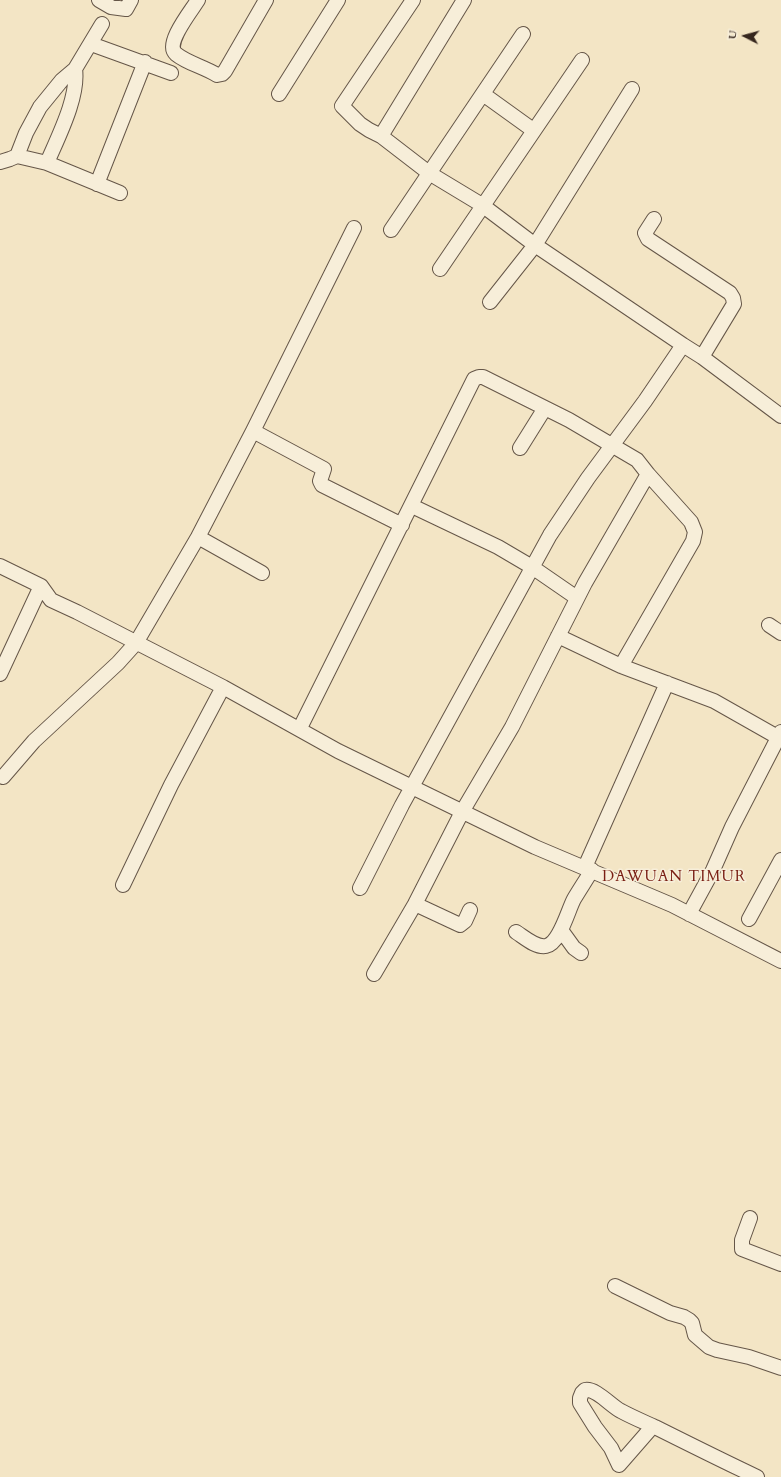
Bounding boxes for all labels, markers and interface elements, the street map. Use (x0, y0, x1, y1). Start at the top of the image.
north arrow (725, 16, 765, 56)
text: U (725, 29, 740, 40)
district label: DAWUAN TIMUR (602, 869, 746, 887)

